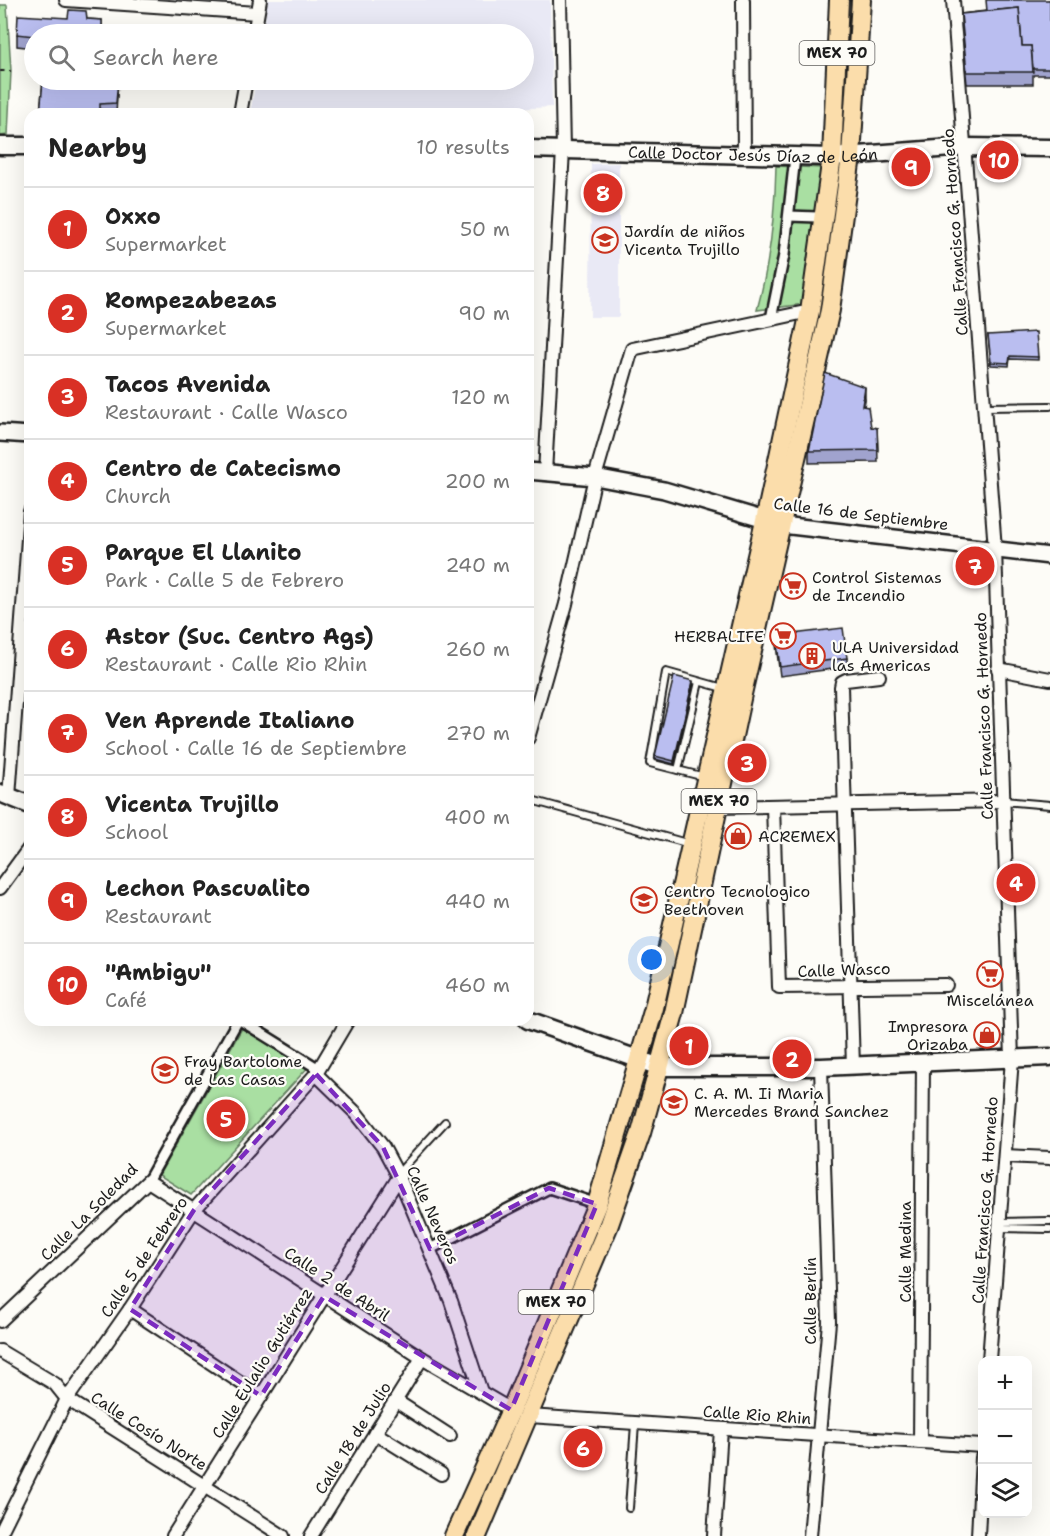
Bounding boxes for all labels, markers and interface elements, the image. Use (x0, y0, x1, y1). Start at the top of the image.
search box (24, 24, 534, 90)
icon: search (45, 41, 78, 74)
road number: MEX 70 (800, 41, 874, 65)
text: Search here (93, 43, 219, 72)
street label: Calle Francisco G. Hornedo (937, 128, 973, 336)
text: Nearby (48, 130, 147, 165)
text: 10 results (416, 134, 510, 160)
pin: 10 (980, 138, 1018, 182)
street label: Calle Doctor Jesús Díaz de León (628, 141, 879, 168)
pin: 9 (892, 144, 930, 190)
pin: 8 (584, 170, 622, 216)
text: Oxxo (105, 202, 161, 231)
text: 1 (63, 216, 72, 242)
text: 50 m (460, 216, 510, 242)
place label: Jardín de niños Vicenta Trujillo (624, 221, 745, 260)
school or university icon: Jardín de niños Vicenta Trujillo (590, 225, 620, 255)
text: Supermarket (105, 231, 227, 257)
text: Rompezabezas (105, 286, 277, 315)
text: 2 (61, 300, 75, 326)
text: 90 m (458, 300, 510, 326)
text: Supermarket (105, 315, 227, 341)
text: Tacos Avenida (105, 370, 270, 399)
text: 3 (61, 384, 75, 410)
text: 120 m (451, 384, 510, 410)
text: Restaurant · Calle Wasco (105, 399, 348, 425)
text: Centro de Catecismo (105, 454, 341, 483)
text: 4 (61, 468, 75, 494)
text: 200 m (445, 468, 510, 494)
text: Church (105, 483, 171, 509)
street label: Calle 16 de Septiembre (772, 493, 950, 535)
text: Parque El Llanito (105, 538, 301, 567)
pin: 7 (956, 544, 994, 588)
text: 5 (61, 552, 74, 578)
text: 240 m (445, 552, 510, 578)
text: Park · Calle 5 de Febrero (105, 567, 344, 593)
place label: Control Sistemas de Incendio (812, 567, 942, 606)
supermarket icon: Control Sistemas de Incendio (778, 571, 808, 601)
street label: Calle Francisco G. Hornedo (970, 612, 998, 820)
supermarket icon: HERBALIFE (768, 621, 798, 651)
text: Astor (Suc. Centro Ags) (105, 622, 374, 651)
place label: HERBALIFE (674, 626, 764, 647)
text: 6 (61, 636, 75, 662)
text: 260 m (445, 636, 510, 662)
place label: ULA Universidad las Americas (832, 637, 959, 676)
building icon: ULA Universidad las Americas (797, 641, 827, 671)
text: Restaurant · Calle Rio Rhin (105, 651, 367, 677)
text: Ven Aprende Italiano (105, 706, 355, 735)
text: 7 (61, 720, 75, 746)
text: 270 m (446, 720, 510, 746)
text: School · Calle 16 de Septiembre (105, 735, 407, 761)
pin: 3 (728, 740, 766, 786)
road number: MEX 70 (682, 789, 756, 813)
text: Vicenta Trujillo (105, 790, 279, 819)
text: 8 (61, 804, 75, 830)
text: 400 m (444, 804, 510, 830)
text: School (105, 819, 168, 845)
shop icon: ACREMEX (723, 821, 753, 851)
place label: ACREMEX (758, 826, 836, 847)
pin: 4 (996, 860, 1036, 906)
text: Lechon Pascualito (105, 874, 310, 903)
place label: Centro Tecnologico Beethoven (664, 881, 810, 920)
school or university icon: Centro Tecnologico Beethoven (629, 885, 659, 915)
text: 9 (61, 888, 75, 914)
text: 440 m (445, 888, 510, 914)
text: Restaurant (105, 903, 212, 929)
your location (637, 945, 666, 974)
text: "Ambigu" (105, 958, 212, 987)
street label: Calle Wasco (797, 958, 891, 982)
supermarket icon: Miscelánea (975, 959, 1005, 989)
text: 10 (56, 972, 79, 998)
text: 460 m (445, 972, 510, 998)
text: Café (105, 987, 147, 1013)
place label: Miscelánea (946, 990, 1034, 1011)
place label: Impresora Orizaba (888, 1016, 968, 1055)
shop icon: Impresora Orizaba (972, 1020, 1002, 1050)
pin: 1 (670, 1024, 708, 1068)
pin: 2 (772, 1036, 812, 1082)
place label: Fray Bartolome de Las Casas (184, 1051, 302, 1090)
school or university icon: Fray Bartolome de Las Casas (150, 1055, 180, 1085)
place label: C. A. M. Ii Maria Mercedes Brand Sanchez (694, 1083, 889, 1122)
school or university icon: C. A. M. Ii Maria Mercedes Brand Sanchez (659, 1087, 689, 1117)
pin: 5 (206, 1096, 246, 1142)
street label: Calle Francisco G. Hornedo (967, 1096, 1003, 1304)
street label: Calle La Soledad (36, 1159, 142, 1265)
street label: Calle Neveros (402, 1163, 464, 1268)
street label: Calle 5 de Febrero (96, 1192, 192, 1322)
street label: Calle Medina (895, 1201, 916, 1303)
street label: Calle 2 de Abril (280, 1242, 394, 1326)
street label: Calle Berlín (800, 1257, 821, 1345)
street label: Calle Eulalio Gutiérrez (207, 1284, 317, 1442)
road number: MEX 70 (518, 1290, 594, 1314)
map controls (978, 1356, 1032, 1518)
button: + (978, 1356, 1032, 1410)
street label: Calle 18 de Julio (310, 1378, 396, 1498)
street label: Calle Cosío Norte (87, 1387, 211, 1475)
street label: Calle Rio Rhin (702, 1401, 812, 1429)
button: − (978, 1410, 1032, 1464)
pin: 6 (564, 1426, 602, 1470)
button: layers (978, 1464, 1032, 1518)

